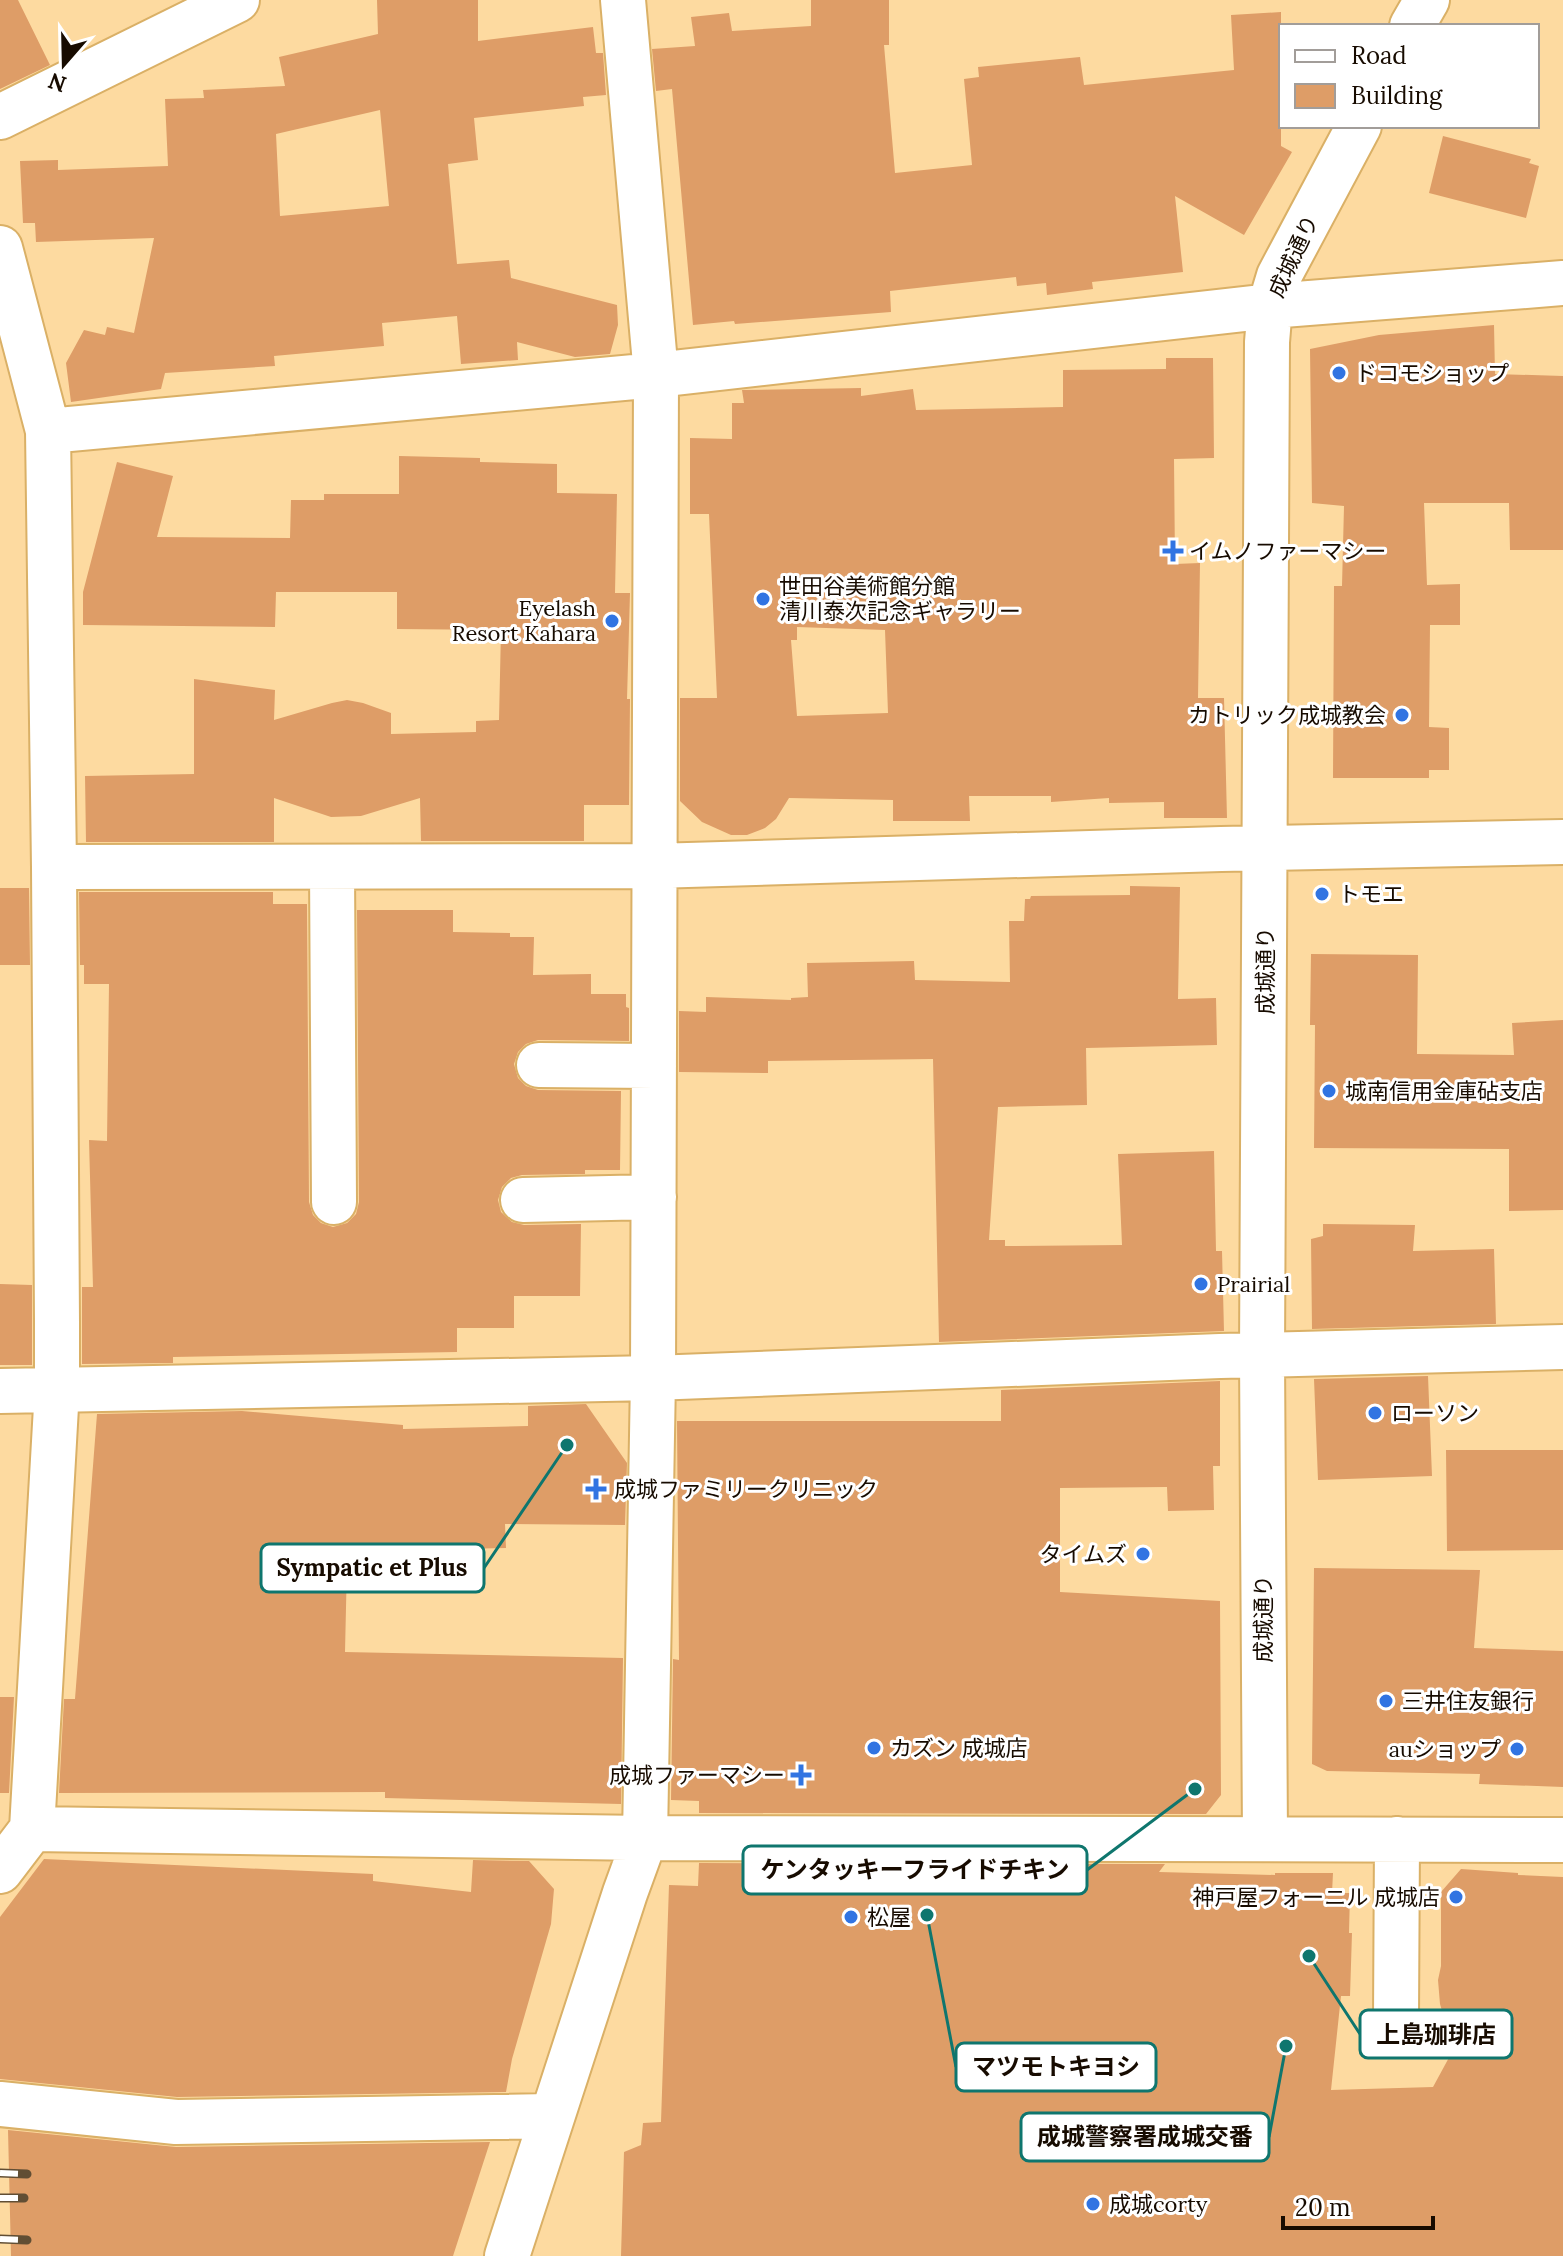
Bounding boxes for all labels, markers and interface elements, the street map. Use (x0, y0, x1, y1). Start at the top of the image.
north arrow (24, 24, 104, 104)
legend (1279, 24, 1539, 128)
text: Road (1351, 40, 1407, 71)
text: N (44, 67, 70, 99)
text: Building (1351, 80, 1443, 111)
street label: 成城通り (1262, 210, 1324, 302)
place label: ドコモショップ (1355, 359, 1509, 387)
marker: ドコモショップ (1330, 364, 1348, 382)
place label: イムノファーマシー (1189, 537, 1387, 565)
marker: イムノファーマシー (1164, 542, 1182, 560)
place label: 世田谷美術館分館 清川泰次記念ギャラリー (779, 572, 1021, 625)
marker: 世田谷美術館分館 清川泰次記念ギャラリー (754, 590, 772, 608)
place label: Eyelash Resort Kahara (452, 594, 596, 647)
marker: Eyelash Resort Kahara (603, 612, 621, 630)
place label: カトリック成城教会 (1188, 701, 1386, 729)
marker: カトリック成城教会 (1393, 706, 1411, 724)
place label: トモエ (1338, 880, 1404, 908)
marker: トモエ (1313, 885, 1331, 903)
street label: 成城通り (1251, 927, 1279, 1015)
place label: 城南信用金庫砧支店 (1345, 1077, 1543, 1105)
marker: 城南信用金庫砧支店 (1320, 1082, 1338, 1100)
place label: Prairial (1217, 1270, 1290, 1298)
marker: Prairial (1192, 1275, 1210, 1293)
place label: ローソン (1391, 1399, 1479, 1427)
marker: ローソン (1366, 1404, 1384, 1422)
place label: 成城ファミリークリニック (614, 1475, 878, 1503)
marker: 成城ファミリークリニック (585, 1478, 607, 1500)
place label: タイムズ (1039, 1540, 1127, 1568)
callout: Sympatic et Plus (261, 1544, 484, 1592)
marker: タイムズ (1134, 1545, 1152, 1563)
text: Sympatic et Plus (277, 1552, 468, 1583)
street label: 成城通り (1249, 1575, 1277, 1663)
place label: 三井住友銀行 (1402, 1687, 1534, 1715)
marker: 三井住友銀行 (1377, 1692, 1395, 1710)
place label: カズン 成城店 (890, 1734, 1028, 1762)
place label: auショップ (1389, 1735, 1501, 1763)
marker: カズン 成城店 (865, 1739, 883, 1757)
marker: auショップ (1508, 1740, 1526, 1758)
place label: 成城ファーマシー (609, 1761, 785, 1789)
marker: 成城ファーマシー (792, 1766, 810, 1784)
callout: ケンタッキーフライドチキン (743, 1846, 1087, 1894)
text: ケンタッキーフライドチキン (760, 1854, 1070, 1885)
place label: 神戸屋フォーニル 成城店 (1192, 1883, 1440, 1911)
marker: 神戸屋フォーニル 成城店 (1447, 1888, 1465, 1906)
place label: 松屋 (867, 1903, 911, 1931)
marker: 松屋 (842, 1908, 860, 1926)
callout: 上島珈琲店 (1360, 2010, 1512, 2058)
text: 上島珈琲店 (1376, 2019, 1496, 2050)
callout: マツモトキヨシ (956, 2043, 1156, 2091)
text: マツモトキヨシ (972, 2051, 1140, 2082)
callout: 成城警察署成城交番 (1021, 2113, 1269, 2161)
text: 成城警察署成城交番 (1037, 2121, 1253, 2152)
scale bar (1283, 2180, 1433, 2230)
place label: 成城corty (1109, 2190, 1208, 2218)
text: 20 m (1295, 2192, 1351, 2223)
marker: 成城corty (1084, 2195, 1102, 2213)

